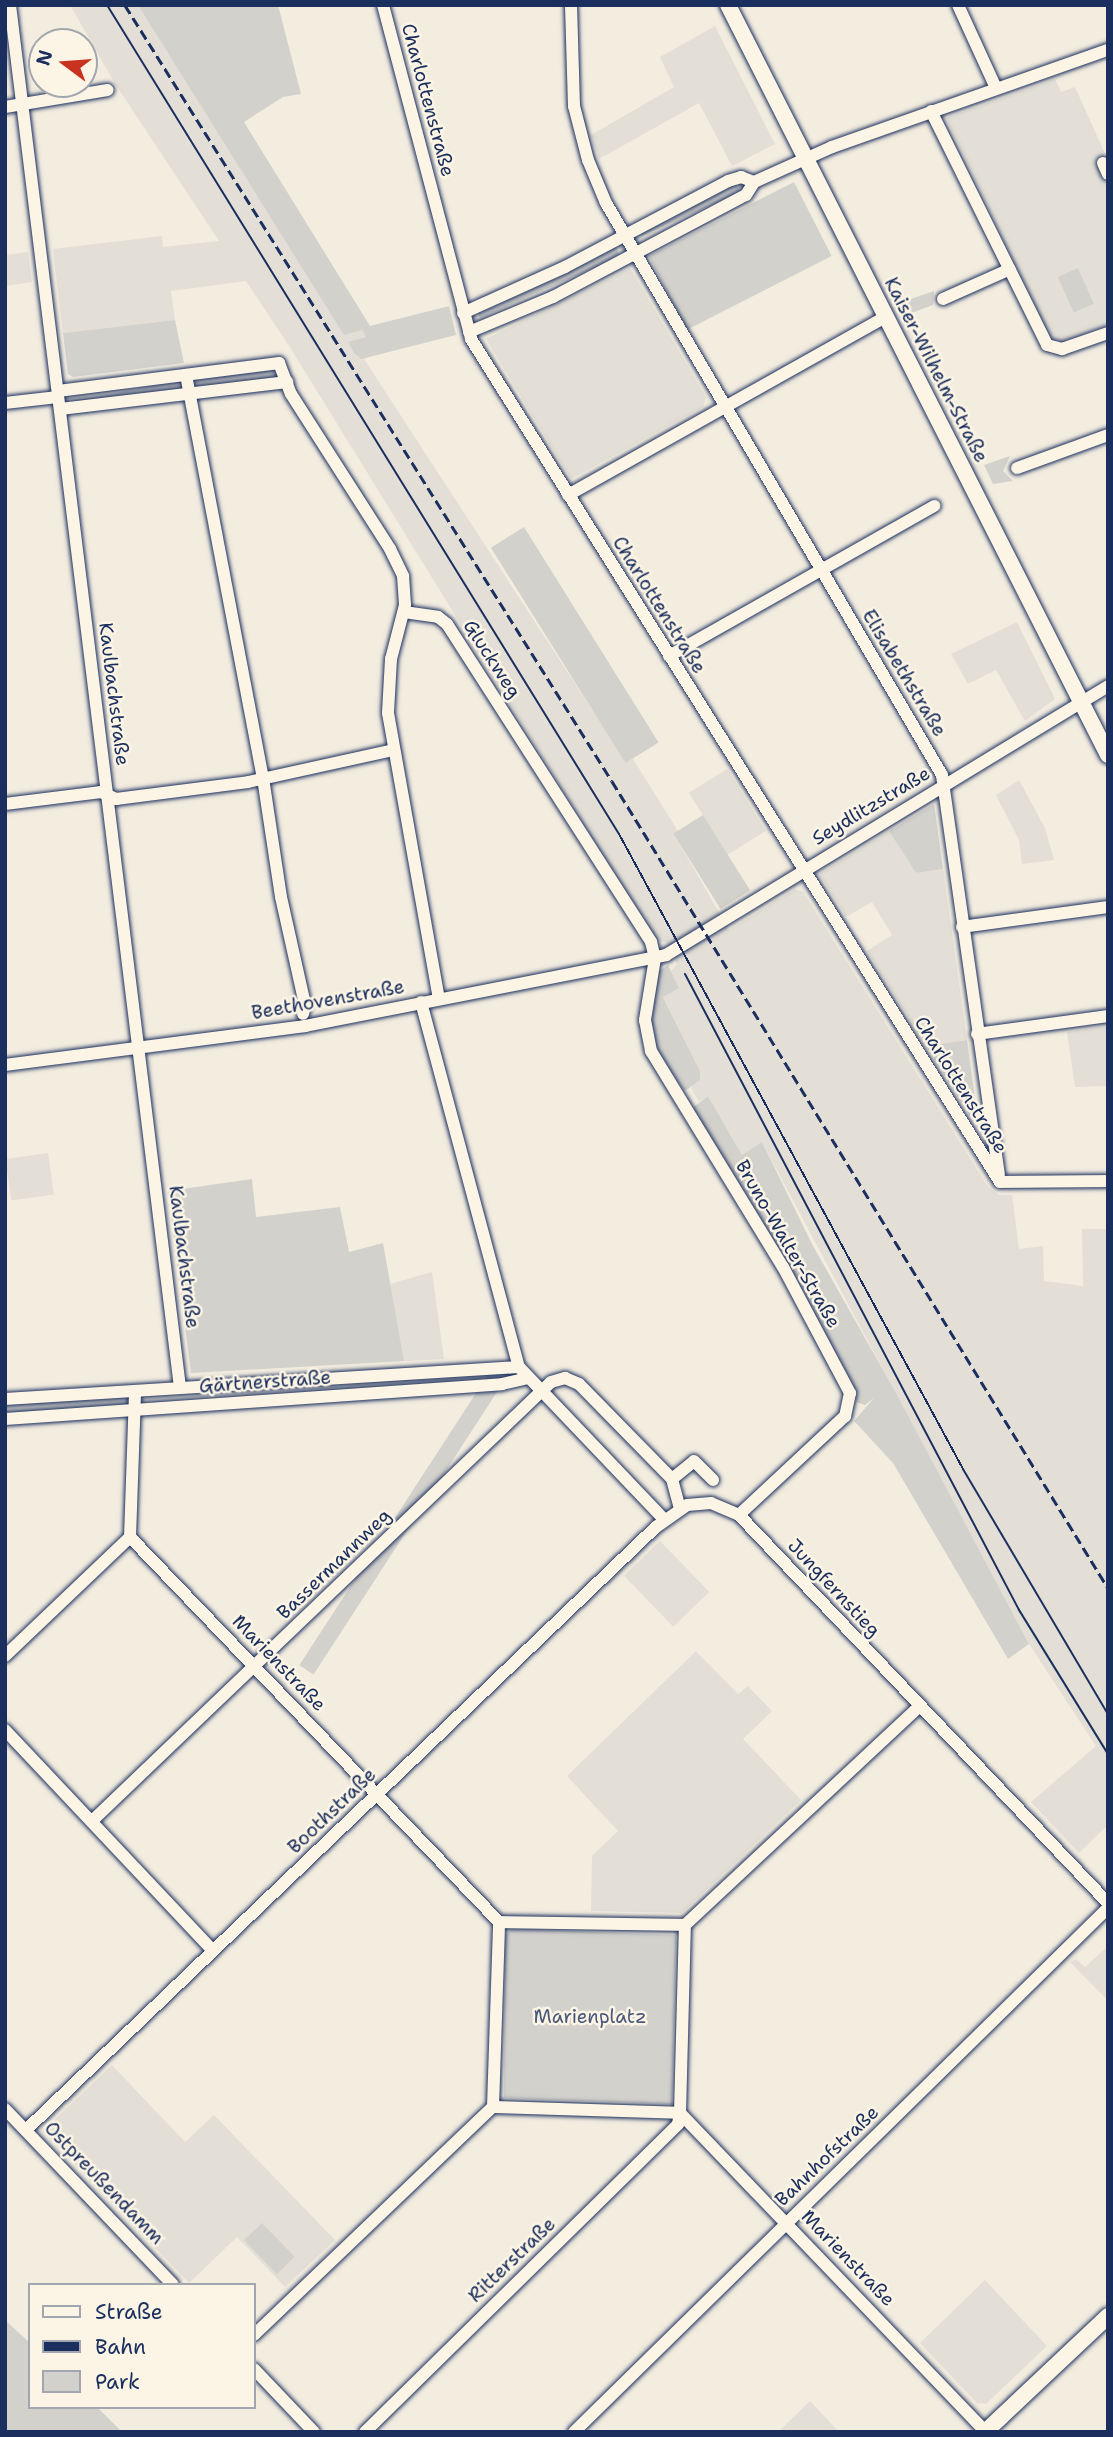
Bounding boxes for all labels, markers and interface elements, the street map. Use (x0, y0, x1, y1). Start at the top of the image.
street label: Charlottenstraße (397, 21, 459, 179)
north arrow (28, 28, 98, 98)
text: N (30, 47, 58, 68)
street label: Kaiser-Wilhelm-Straße (879, 274, 993, 466)
street label: Charlottenstraße (608, 532, 710, 678)
street label: Elisabethstraße (857, 605, 951, 741)
street label: Gluckweg (458, 616, 526, 702)
street label: Kaulbachstraße (94, 621, 134, 767)
street label: Seydlitzstraße (808, 762, 934, 850)
street label: Beethovenstraße (250, 975, 406, 1025)
street label: Charlottenstraße (910, 1012, 1012, 1158)
street label: Bruno-Walter-Straße (731, 1156, 845, 1332)
street label: Kaulbachstraße (164, 1184, 204, 1330)
street label: Gärtnerstraße (198, 1366, 332, 1398)
street label: Bassermannweg (272, 1504, 396, 1624)
street label: Jungfernstieg (783, 1534, 885, 1642)
street label: Marienstraße (227, 1610, 331, 1716)
street label: Boothstraße (283, 1763, 381, 1859)
park label: Marienplatz (534, 2006, 646, 2028)
street label: Bahnhofstraße (770, 2101, 884, 2211)
street label: Ostpreußendamm (39, 2117, 169, 2249)
street label: Marienstraße (796, 2205, 900, 2311)
street label: Ritterstraße (464, 2213, 560, 2307)
legend (28, 2283, 256, 2409)
text: Straße (95, 2298, 163, 2326)
text: Bahn (95, 2333, 146, 2361)
text: Park (95, 2368, 140, 2396)

